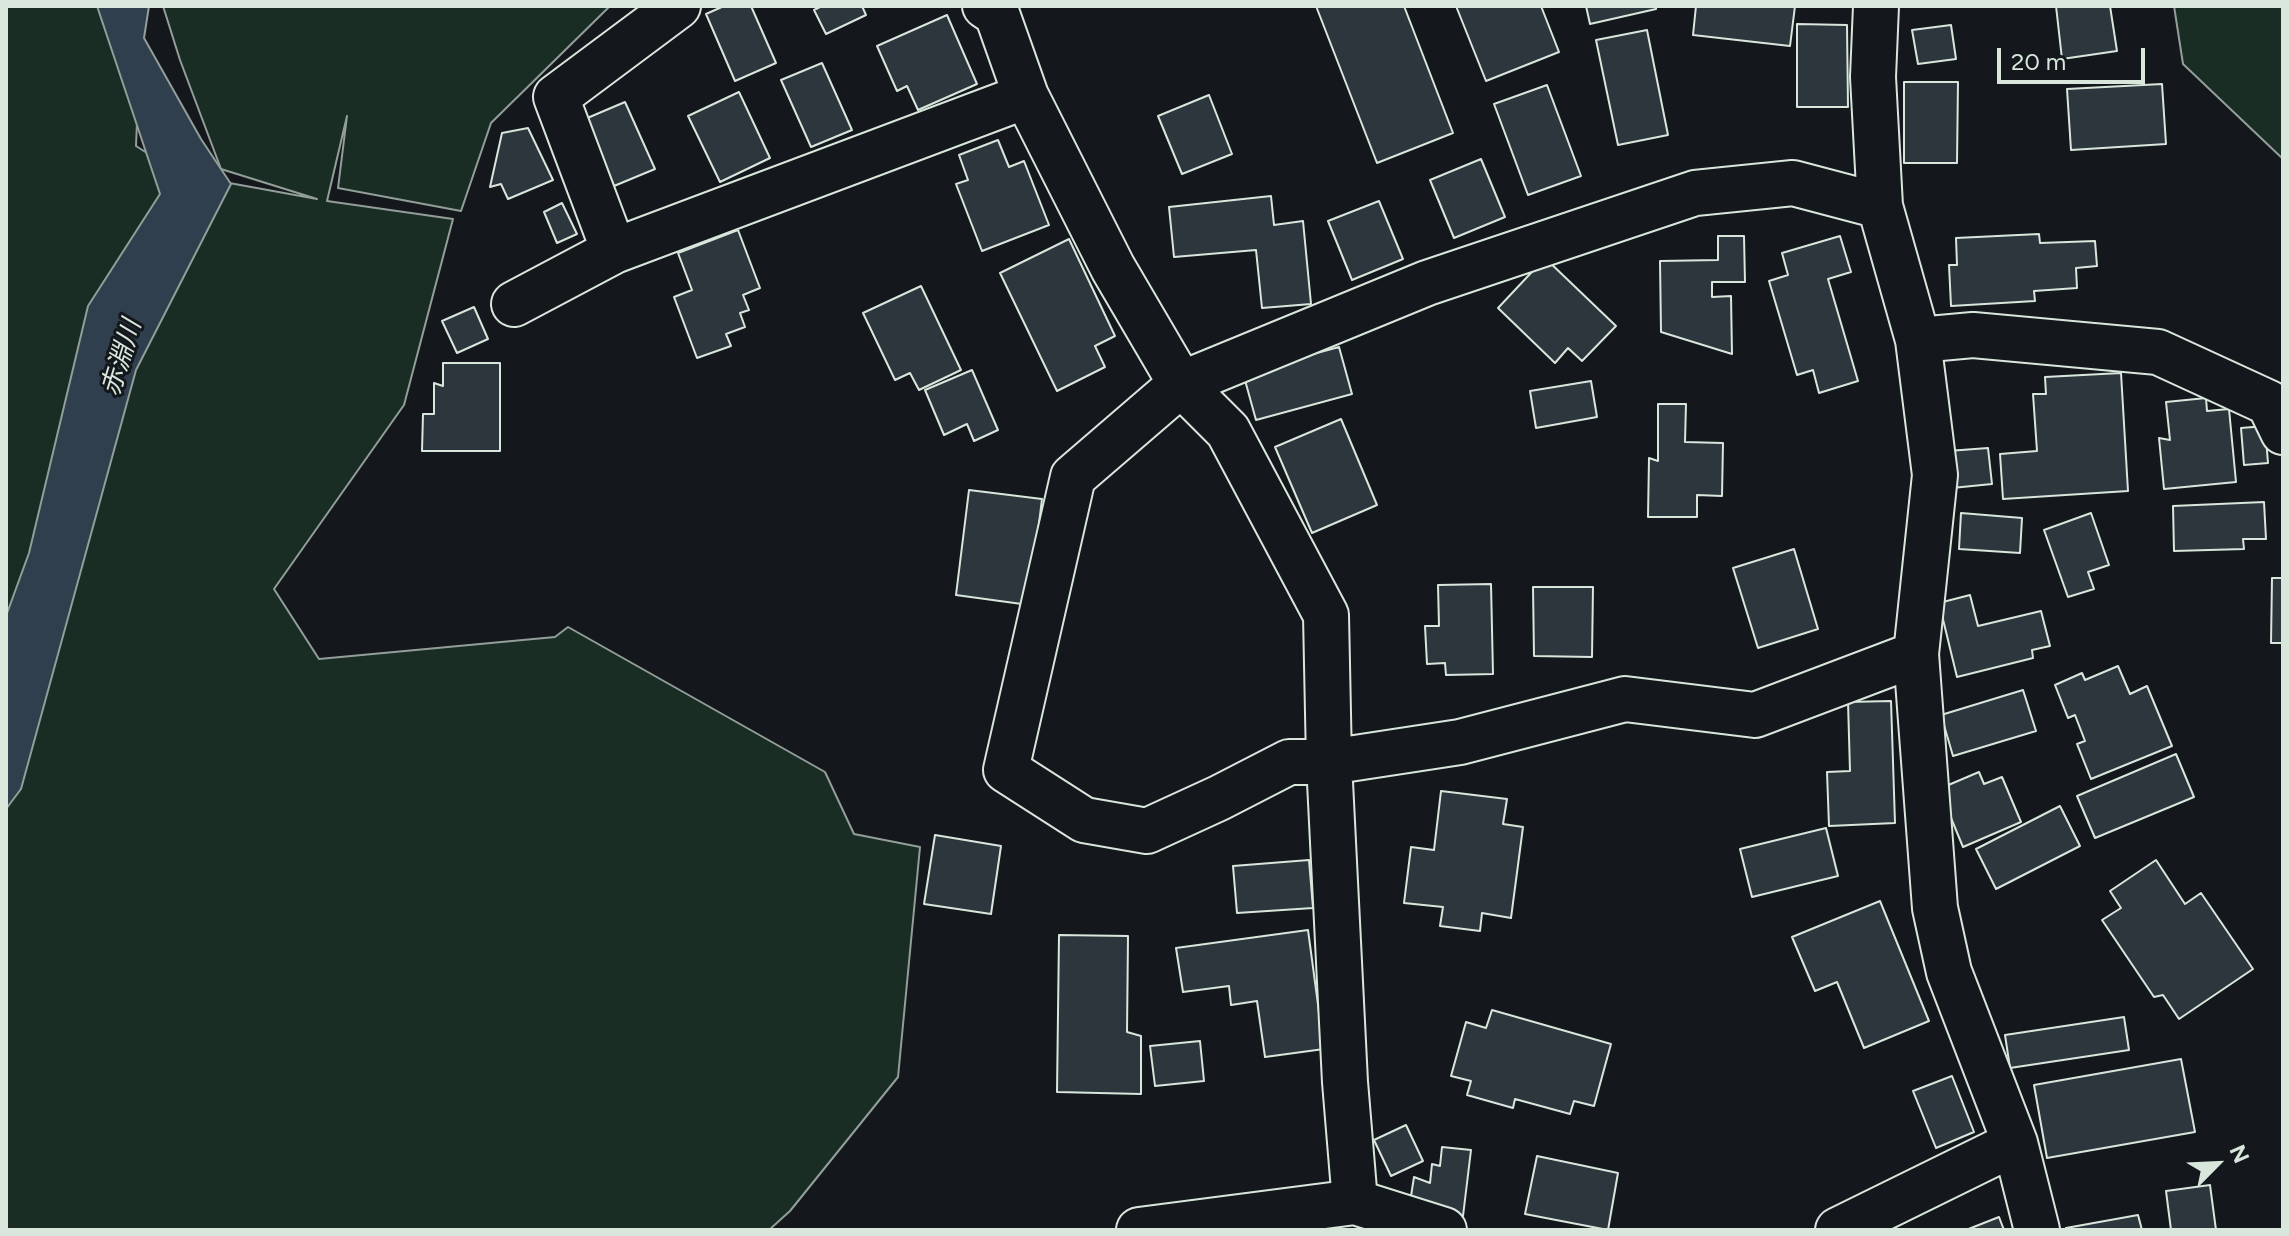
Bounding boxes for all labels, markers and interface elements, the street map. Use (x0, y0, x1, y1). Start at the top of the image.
scale bar (2001, 32, 2149, 82)
text: 20 m (2011, 47, 2066, 76)
water label: 赤淵川 (96, 316, 148, 400)
north arrow (2177, 1124, 2257, 1204)
text: N (2224, 1141, 2255, 1167)

